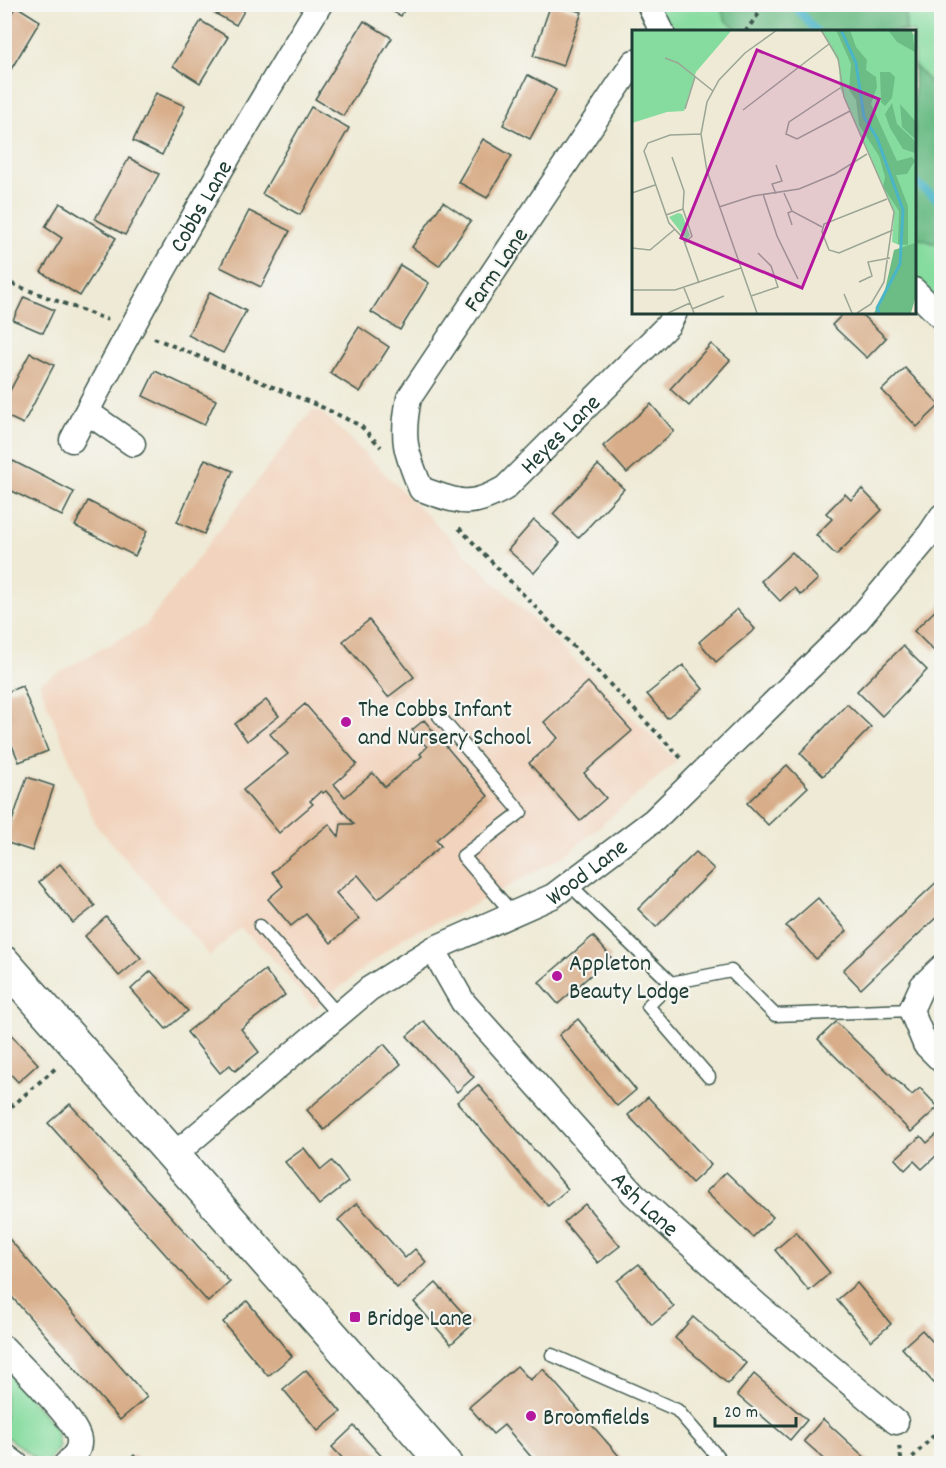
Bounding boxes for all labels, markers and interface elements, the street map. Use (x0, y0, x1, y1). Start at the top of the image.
inset map (632, 30, 916, 314)
street label: Cobbs Lane (163, 155, 243, 260)
street label: Farm Lane (457, 222, 538, 320)
street label: Heyes Lane (514, 388, 610, 483)
place label: The Cobbs Infant and Nursery School (358, 694, 532, 756)
marker: The Cobbs Infant and Nursery School (339, 715, 353, 729)
street label: Wood Lane (540, 832, 636, 916)
place label: Appleton Beauty Lodge (569, 948, 689, 1010)
marker: Appleton Beauty Lodge (550, 969, 564, 983)
street label: Ash Lane (602, 1165, 685, 1247)
place label: Bridge Lane (367, 1303, 472, 1337)
marker: Bridge Lane (348, 1310, 362, 1324)
scale bar (715, 1390, 796, 1428)
text: 20 m (724, 1401, 758, 1426)
place label: Broomfields (543, 1402, 650, 1436)
marker: Broomfields (524, 1409, 538, 1423)

